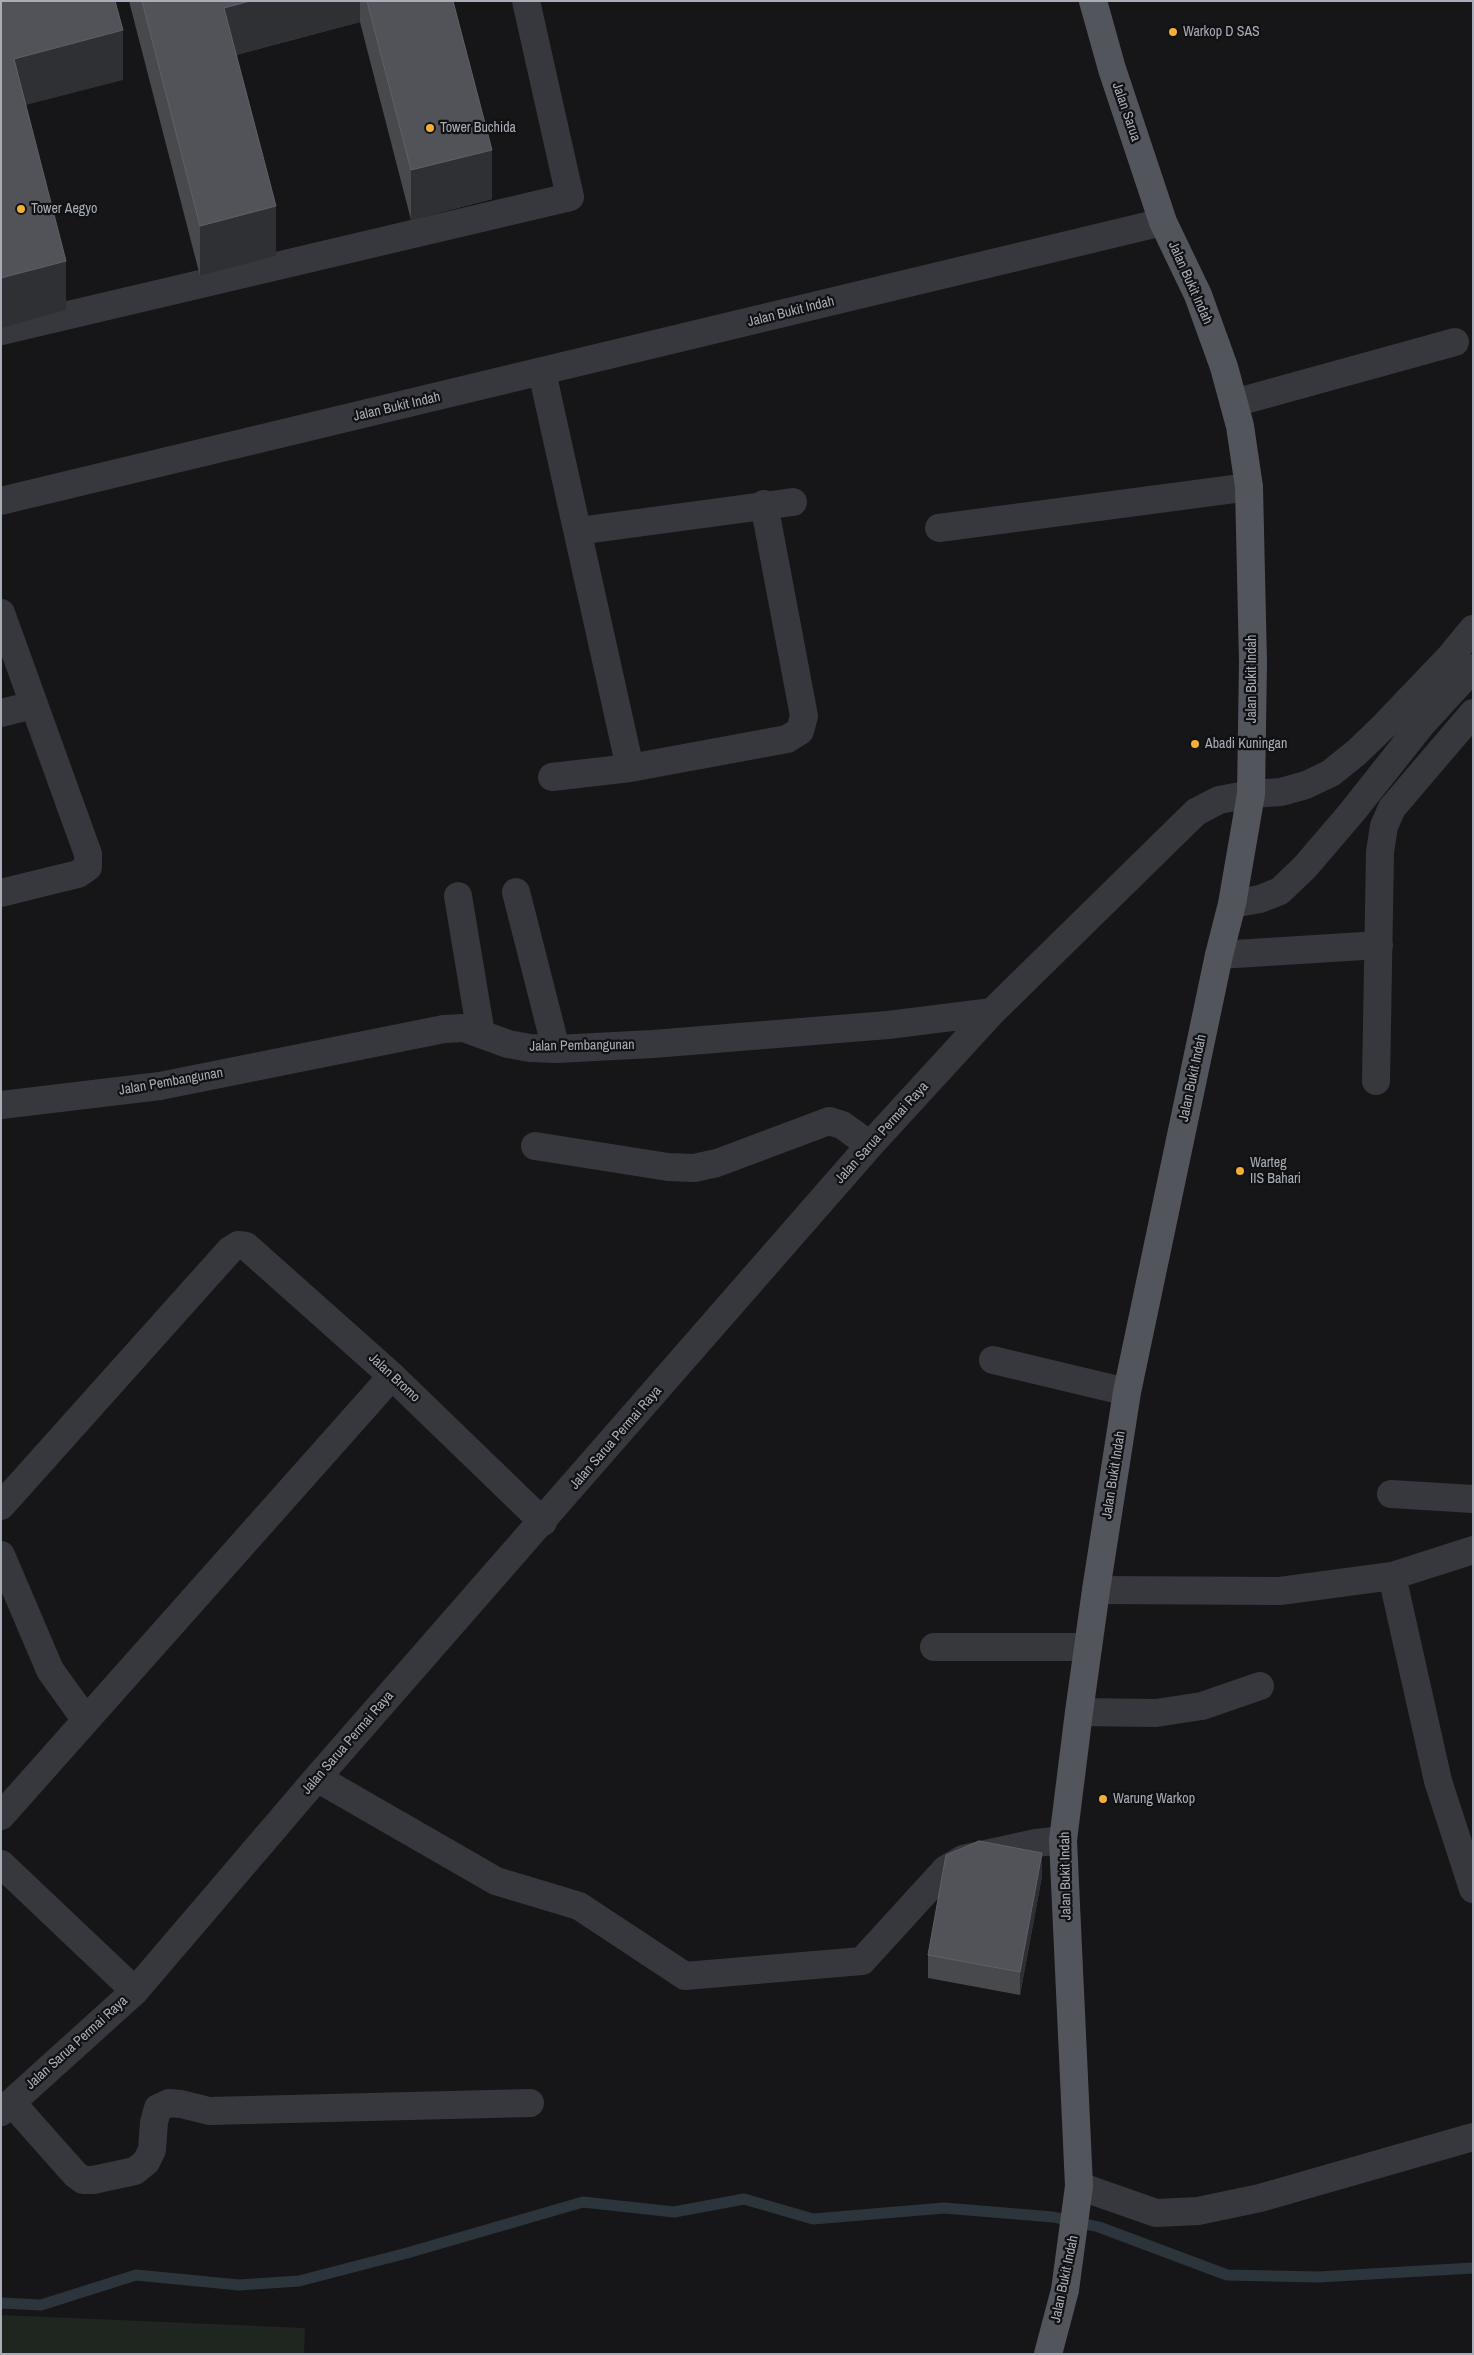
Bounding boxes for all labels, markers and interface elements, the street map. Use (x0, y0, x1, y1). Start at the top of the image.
place label: Warkop D SAS (1183, 24, 1260, 40)
marker: Warkop D SAS (1167, 26, 1179, 38)
street label: Jalan Sarua (1108, 80, 1144, 144)
place label: Tower Buchida (440, 120, 516, 136)
marker: Tower Buchida (424, 122, 436, 134)
place label: Tower Aegyo (31, 201, 97, 217)
marker: Tower Aegyo (15, 203, 27, 215)
street label: Jalan Bukit Indah (1164, 239, 1216, 327)
street label: Jalan Bukit Indah (746, 293, 836, 331)
street label: Jalan Bukit Indah (352, 389, 442, 425)
street label: Jalan Bukit Indah (1244, 635, 1260, 723)
place label: Abadi Kuningan (1205, 736, 1287, 752)
marker: Abadi Kuningan (1189, 738, 1201, 750)
street label: Jalan Bukit Indah (1176, 1033, 1210, 1123)
street label: Jalan Pembangunan (529, 1037, 635, 1055)
street label: Jalan Pembangunan (118, 1065, 224, 1099)
street label: Jalan Sarua Permai Raya (832, 1079, 932, 1187)
place label: Warteg IIS Bahari (1250, 1155, 1301, 1188)
marker: Warteg IIS Bahari (1234, 1165, 1246, 1177)
street label: Jalan Bromo (365, 1350, 423, 1406)
street label: Jalan Sarua Permai Raya (567, 1383, 665, 1493)
street label: Jalan Bukit Indah (1099, 1430, 1129, 1520)
street label: Jalan Sarua Permai Raya (299, 1688, 397, 1798)
place label: Warung Warkop (1113, 1791, 1195, 1807)
marker: Warung Warkop (1097, 1793, 1109, 1805)
street label: Jalan Bukit Indah (1057, 1832, 1075, 1920)
street label: Jalan Sarua Permai Raya (23, 1993, 131, 2093)
street label: Jalan Bukit Indah (1048, 2234, 1082, 2324)

